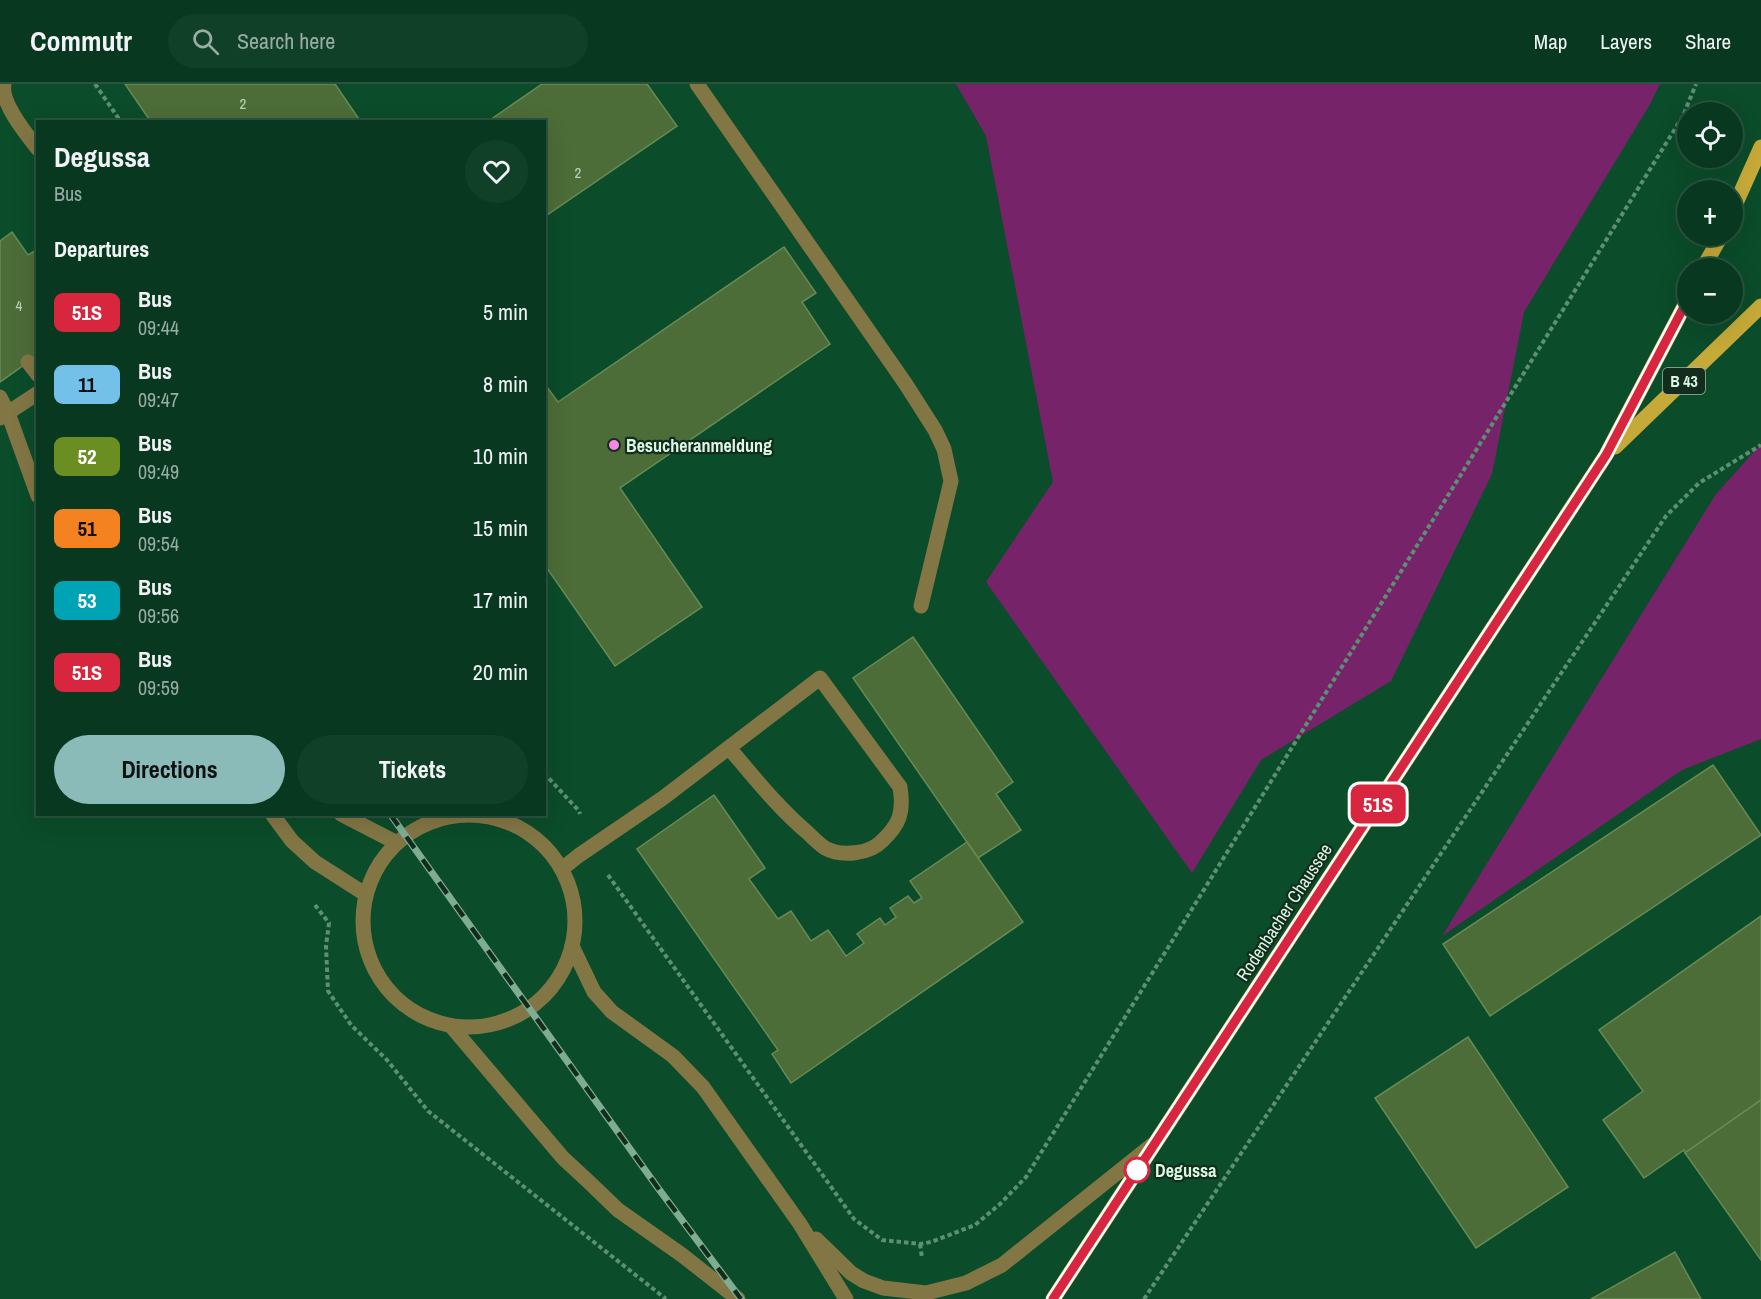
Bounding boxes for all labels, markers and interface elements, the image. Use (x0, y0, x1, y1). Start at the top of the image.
search box (168, 14, 588, 68)
text: Commutr (30, 22, 132, 60)
icon: search (189, 25, 222, 58)
text: Search here (237, 26, 335, 56)
text: Map (1534, 27, 1567, 56)
text: Layers (1600, 27, 1652, 56)
text: Share (1685, 27, 1731, 56)
house number: 2 (240, 93, 247, 114)
map controls (1677, 102, 1743, 324)
button: locate (1677, 102, 1743, 168)
text: Degussa (54, 138, 150, 176)
button: heart (465, 140, 528, 203)
house number: 2 (575, 162, 582, 183)
text: Bus (54, 180, 82, 207)
button: + (1677, 180, 1743, 246)
text: Departures (54, 234, 149, 264)
button: − (1677, 258, 1743, 324)
text: Bus (138, 284, 172, 314)
house number: 4 (16, 295, 23, 316)
text: 5 min (483, 297, 528, 327)
text: 51S (72, 298, 102, 327)
text: 09:44 (138, 314, 179, 341)
text: Bus (138, 356, 172, 386)
road number: B 43 (1663, 368, 1705, 394)
text: 8 min (483, 369, 528, 399)
text: 11 (78, 370, 96, 399)
text: 09:47 (138, 386, 179, 413)
text: Bus (138, 428, 172, 458)
place label: Besucheranmeldung (626, 433, 772, 458)
marker: Besucheranmeldung (607, 438, 621, 452)
text: 10 min (473, 441, 528, 471)
text: 52 (77, 442, 97, 471)
text: 09:49 (138, 458, 179, 485)
text: Bus (138, 500, 172, 530)
text: 15 min (473, 513, 528, 543)
text: 51 (77, 514, 97, 543)
text: 09:54 (138, 530, 179, 557)
text: Bus (138, 572, 172, 602)
text: 17 min (473, 585, 528, 615)
text: 53 (77, 586, 97, 615)
text: 09:56 (138, 602, 179, 629)
text: Bus (138, 644, 172, 674)
text: 20 min (473, 657, 528, 687)
text: 51S (72, 658, 102, 687)
text: 09:59 (138, 674, 179, 701)
button: Directions (54, 735, 285, 804)
button: Tickets (297, 735, 528, 804)
line badge: 51S (1344, 784, 1412, 824)
text: 51S (1363, 790, 1393, 819)
street label: Rodenbacher Chaussee (1230, 838, 1338, 986)
marker: Degussa (1124, 1157, 1150, 1183)
place label: Degussa (1155, 1158, 1217, 1183)

